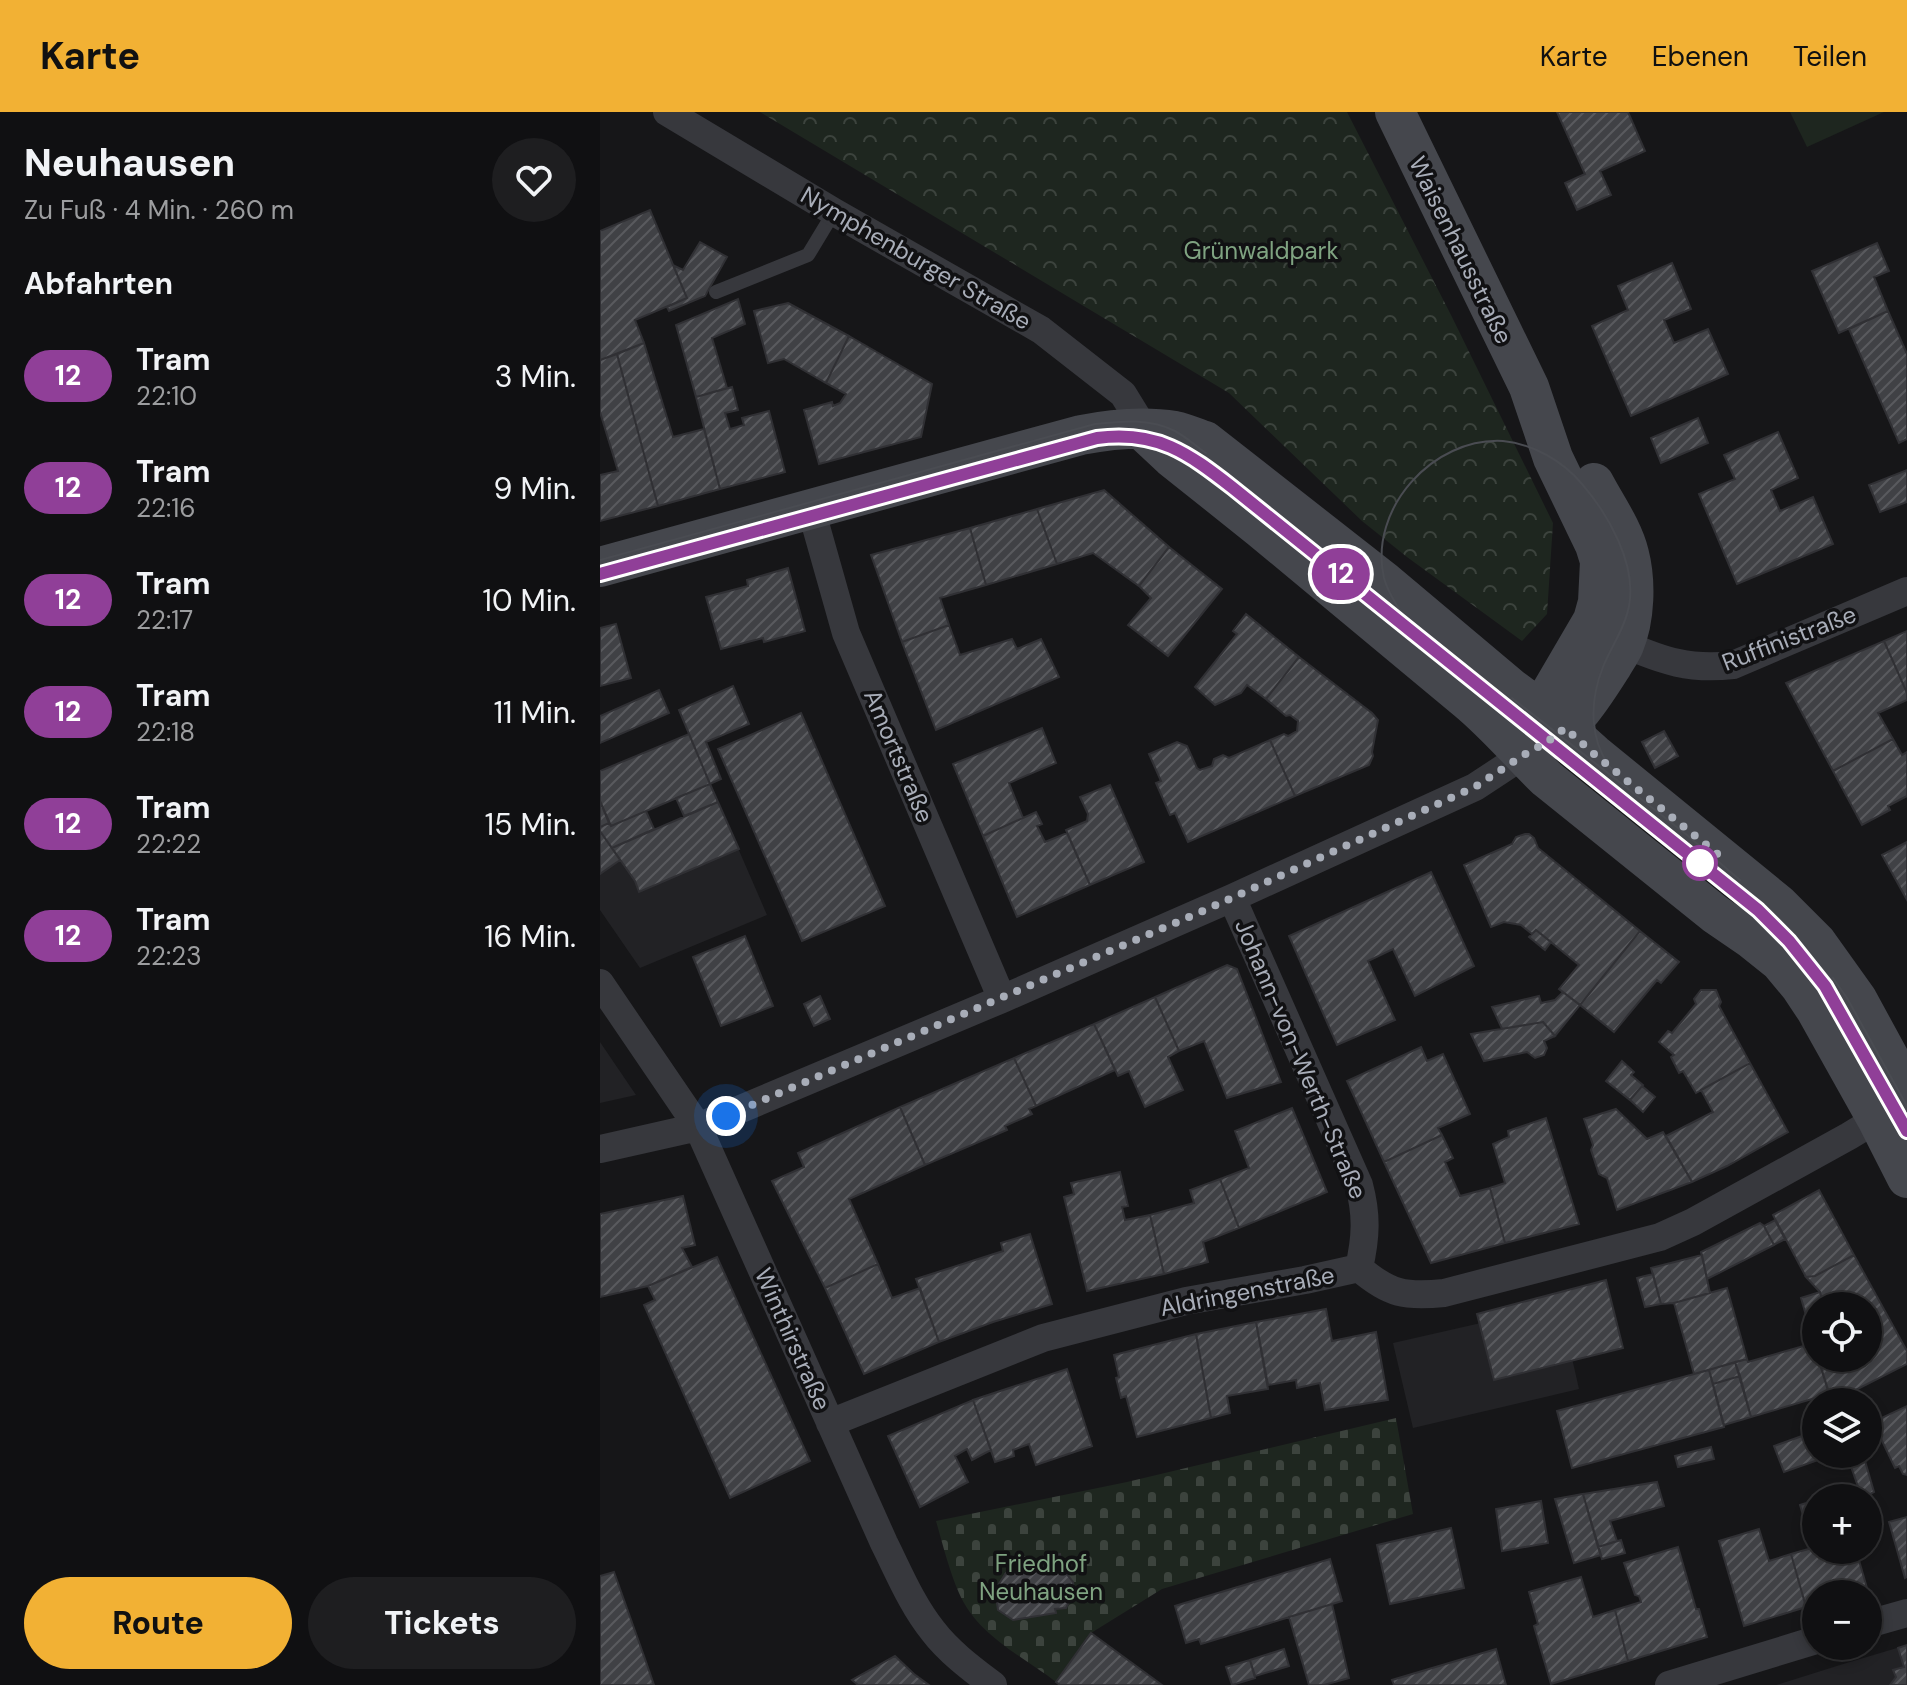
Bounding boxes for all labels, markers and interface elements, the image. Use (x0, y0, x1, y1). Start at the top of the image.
text: Karte (40, 31, 140, 81)
text: Karte (1540, 38, 1608, 75)
text: Ebenen (1652, 38, 1749, 75)
text: Teilen (1793, 38, 1867, 75)
text: Neuhausen (24, 138, 235, 188)
button: heart (492, 138, 576, 222)
street label: Waisenhausstraße (1402, 151, 1520, 349)
street label: Nymphenburger Straße (795, 179, 1037, 337)
text: Zu Fuß · 4 Min. · 260 m (24, 193, 294, 227)
park label: Grünwaldpark (1184, 235, 1339, 266)
text: Abfahrten (24, 264, 173, 303)
text: Tram (136, 340, 211, 379)
text: 12 (55, 357, 81, 394)
text: 3 Min. (495, 357, 576, 396)
text: 22:10 (136, 379, 197, 413)
text: Tram (136, 452, 211, 491)
text: 12 (55, 469, 81, 506)
text: 9 Min. (494, 469, 576, 508)
text: 22:16 (136, 491, 196, 525)
line badge: 12 (1305, 548, 1377, 600)
text: 12 (1328, 555, 1354, 592)
text: Tram (136, 564, 211, 603)
text: 12 (55, 581, 81, 618)
text: 10 Min. (483, 581, 576, 620)
street label: Ruffinistraße (1718, 598, 1860, 678)
text: 22:17 (136, 603, 193, 637)
text: Tram (136, 676, 211, 715)
street label: Amortstraße (857, 685, 941, 827)
text: 12 (55, 693, 81, 730)
text: 11 Min. (494, 693, 576, 732)
text: 22:18 (136, 715, 195, 749)
text: Tram (136, 788, 211, 827)
text: 12 (55, 805, 81, 842)
text: 15 Min. (485, 805, 576, 844)
text: 22:22 (136, 827, 201, 861)
unlabelled marker (1683, 846, 1717, 880)
text: Tram (136, 900, 211, 939)
street label: Johann-von-Werth-Straße (1228, 914, 1374, 1204)
text: 12 (55, 917, 81, 954)
text: 16 Min. (484, 917, 576, 956)
text: 22:23 (136, 939, 202, 973)
your location (706, 1096, 746, 1136)
street label: Aldringenstraße (1157, 1259, 1337, 1323)
street label: Winthirstraße (748, 1263, 838, 1415)
map controls (1802, 1292, 1882, 1660)
button: locate (1802, 1292, 1882, 1372)
button: layers (1802, 1388, 1882, 1468)
button: + (1802, 1484, 1882, 1564)
park label: Friedhof Neuhausen (979, 1548, 1103, 1607)
button: Route (24, 1577, 292, 1669)
button: Tickets (308, 1577, 576, 1669)
button: − (1802, 1580, 1882, 1660)

